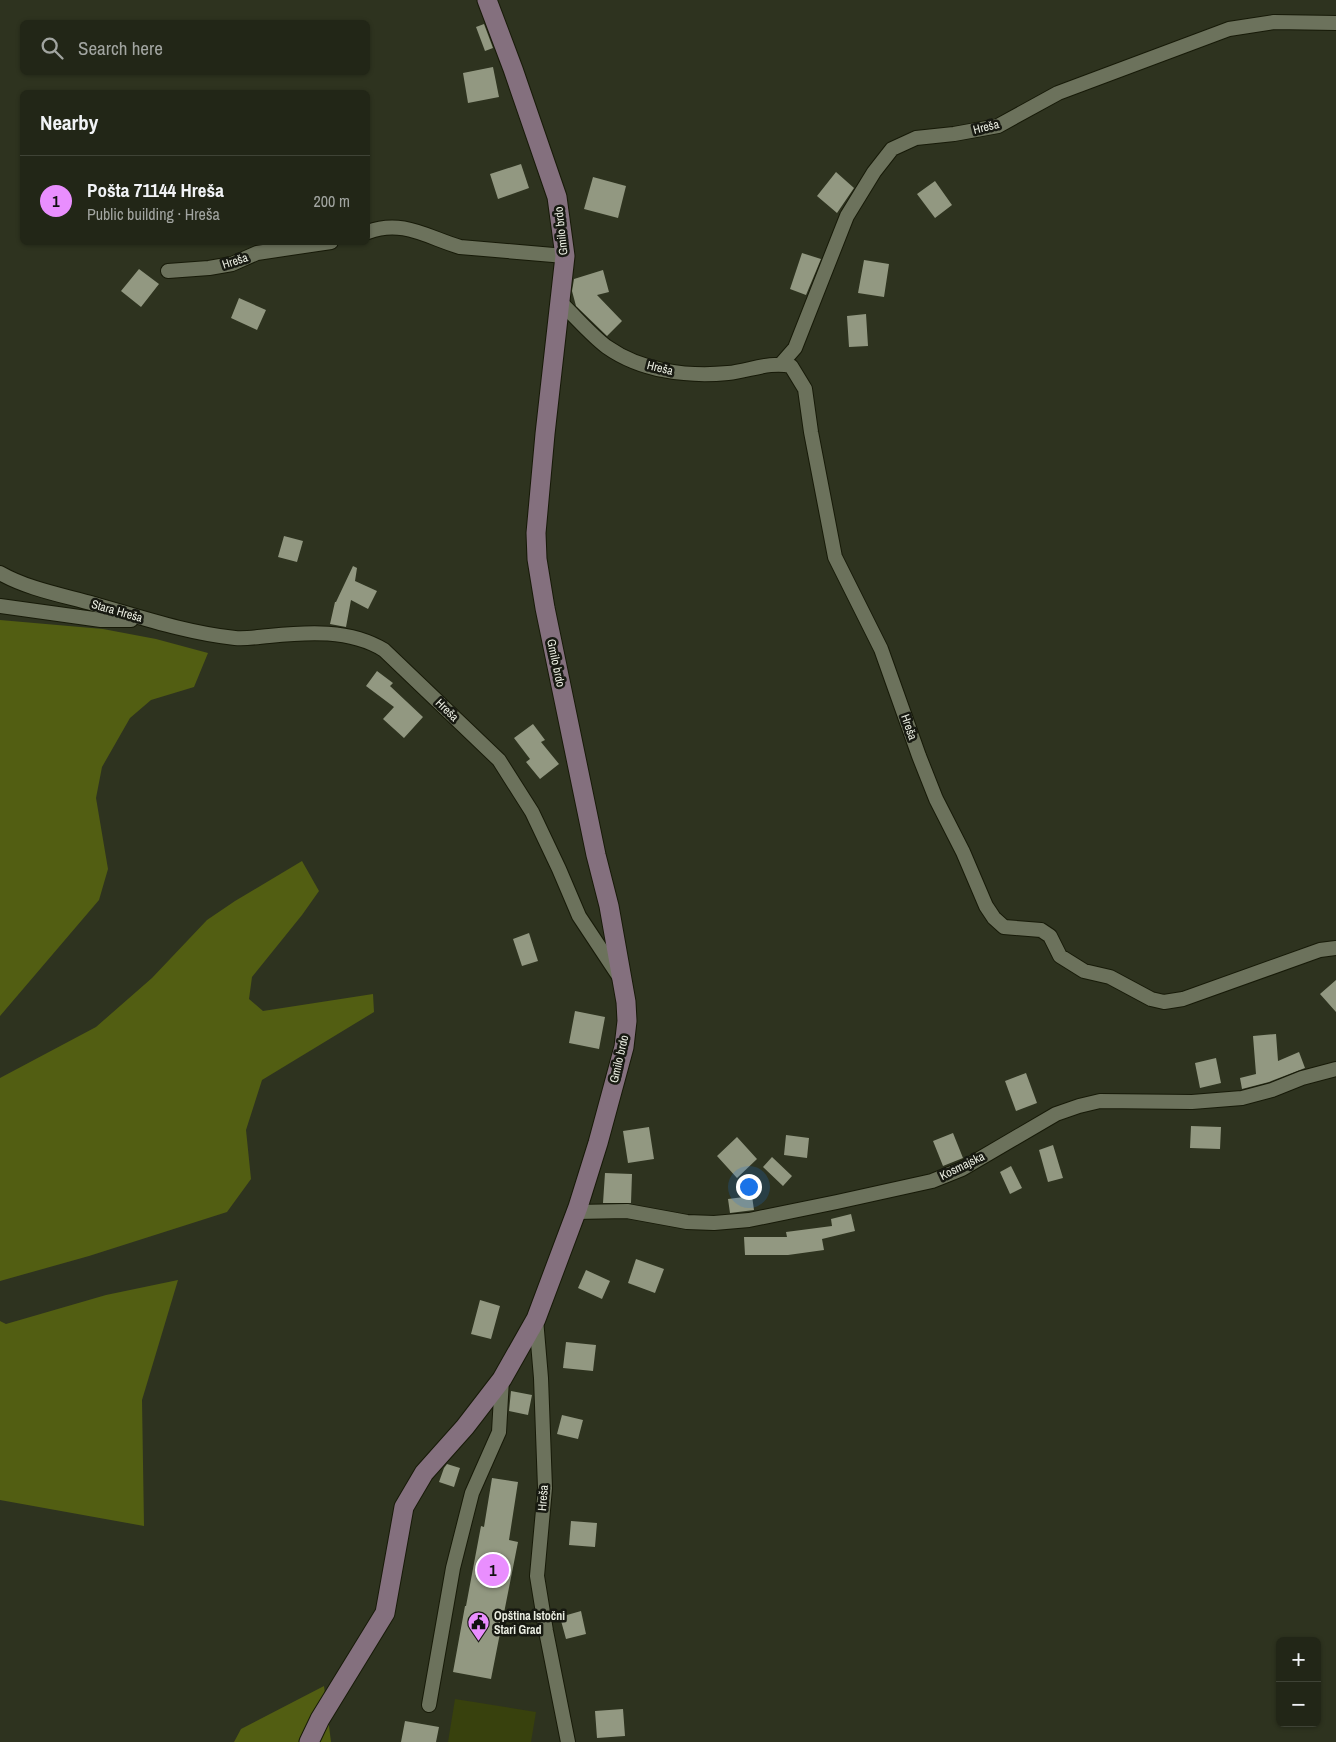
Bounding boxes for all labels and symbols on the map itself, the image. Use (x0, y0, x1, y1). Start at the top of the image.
street label: Hreša (971, 116, 1001, 138)
street label: Gmilo brdo (550, 206, 572, 256)
street label: Hreša (220, 249, 250, 273)
street label: Hreša (645, 357, 675, 379)
street label: Stara Hreša (90, 596, 145, 626)
street label: Gmilo brdo (543, 638, 569, 688)
street label: Hreša (432, 695, 462, 725)
street label: Hreša (897, 712, 921, 743)
street label: Gmilo brdo (606, 1033, 632, 1085)
street label: Kosmajska (937, 1148, 988, 1184)
your location (736, 1174, 762, 1200)
street label: Hreša (534, 1484, 552, 1512)
pin: 1 (477, 1551, 509, 1589)
place label: Opština Istočni Stari Grad (494, 1608, 565, 1638)
public building icon: Opština Istočni Stari Grad (466, 1611, 490, 1642)

